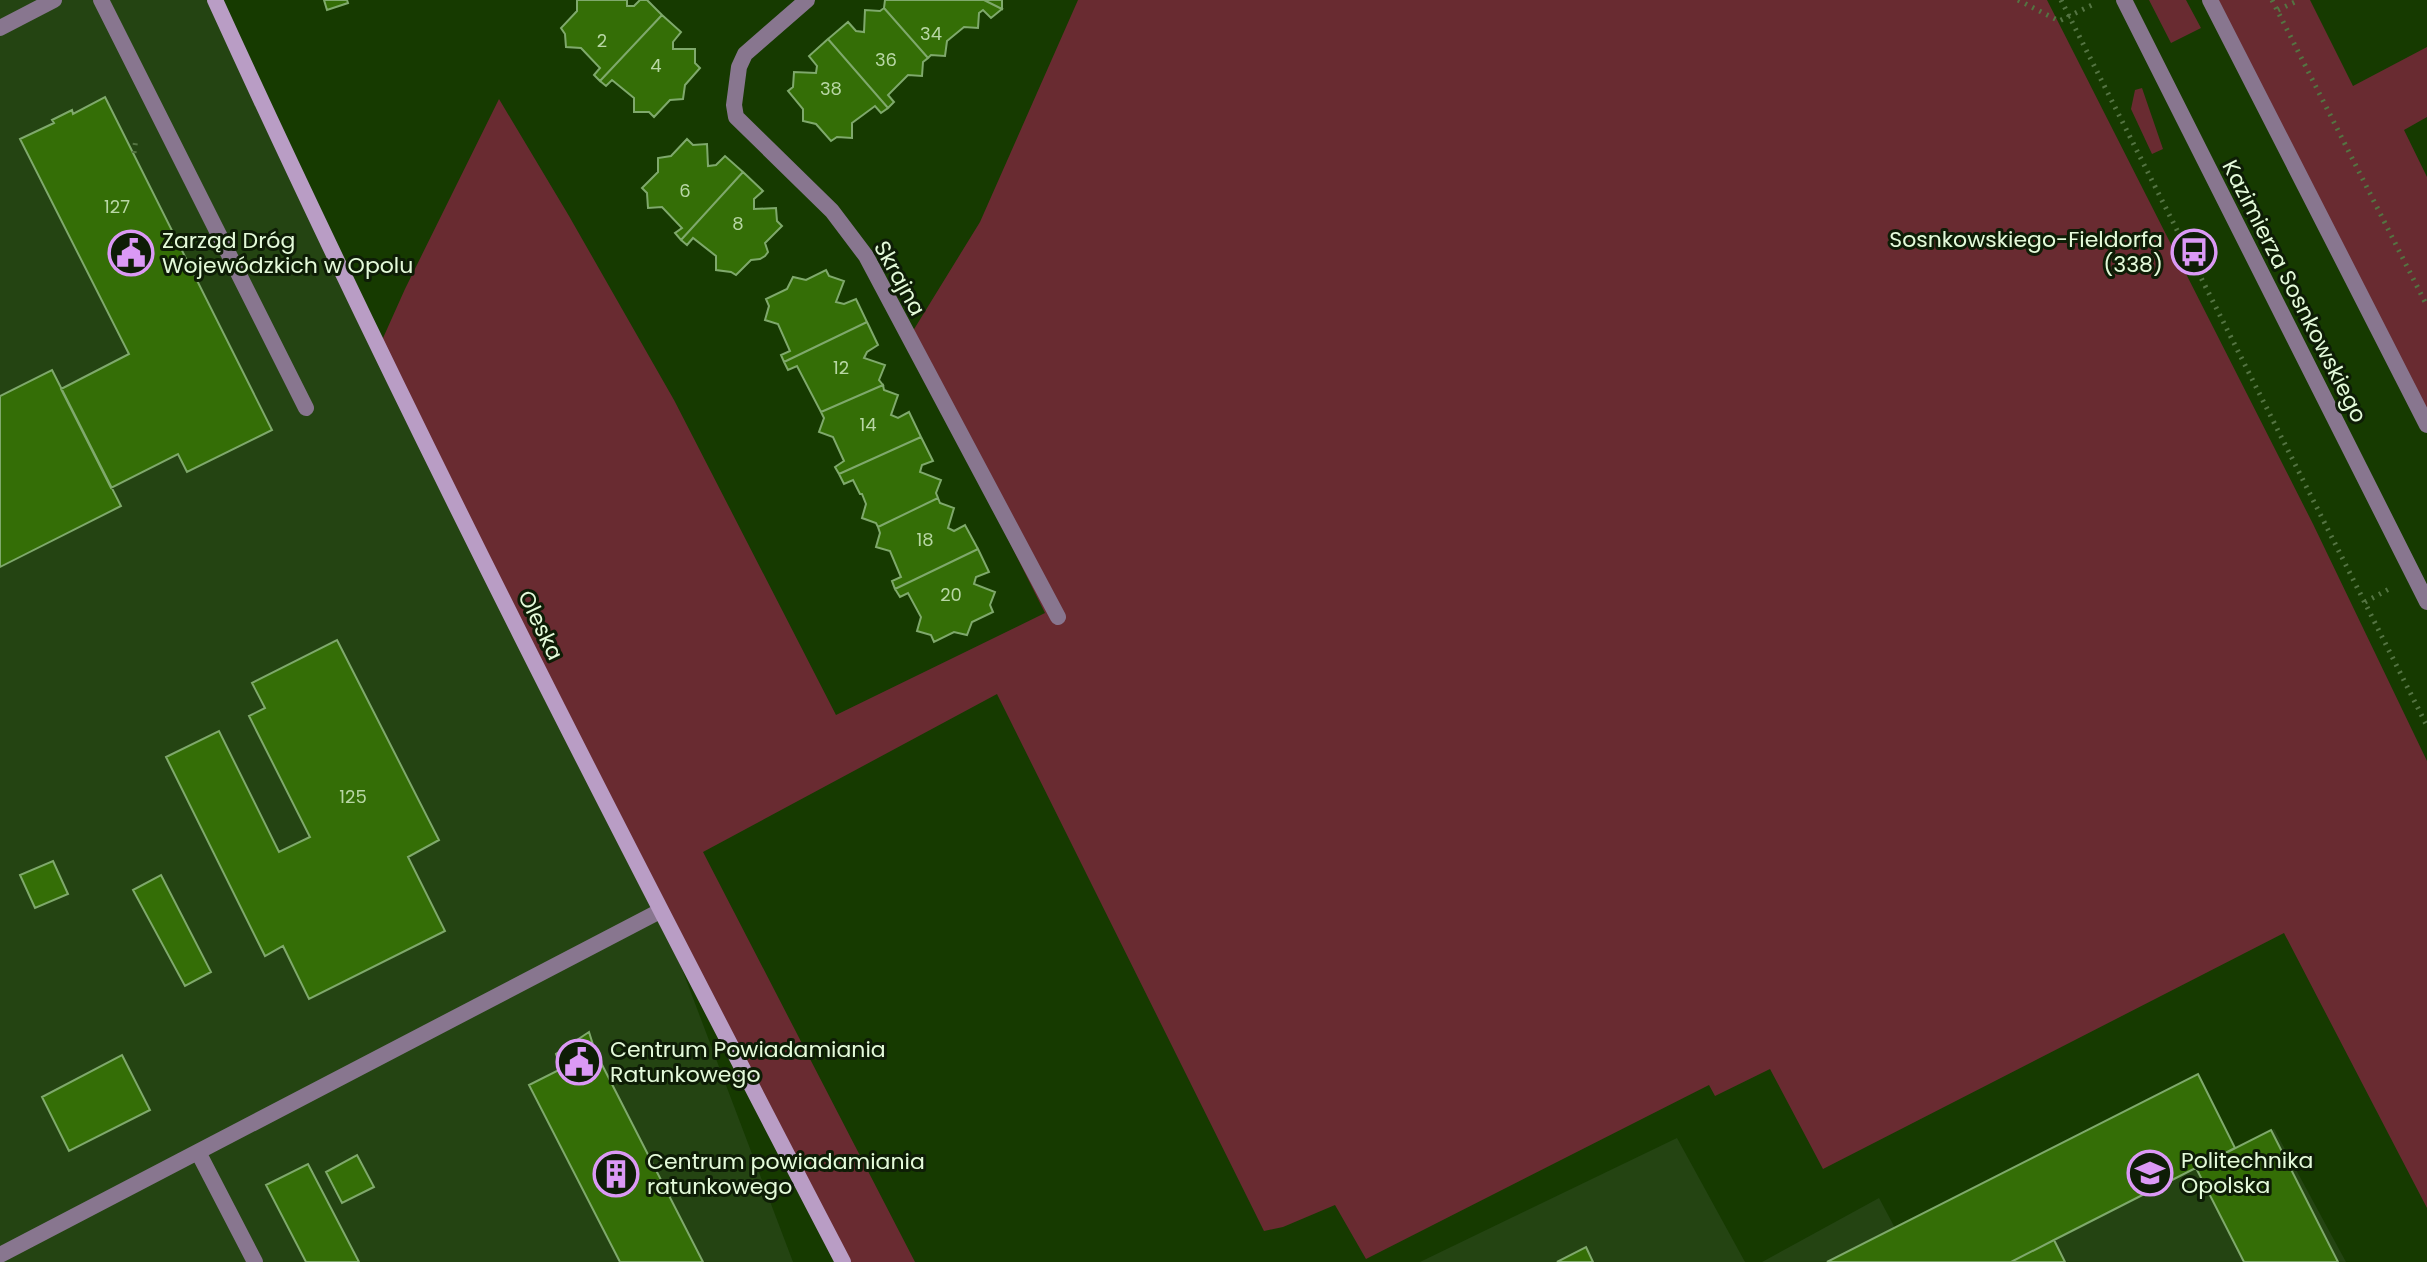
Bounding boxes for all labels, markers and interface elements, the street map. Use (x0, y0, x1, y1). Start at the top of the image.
house number: 34 (920, 21, 942, 46)
house number: 2 (597, 28, 607, 53)
house number: 36 (875, 47, 897, 72)
house number: 4 (650, 53, 662, 78)
house number: 38 (820, 76, 842, 101)
street label: Kazimierza Sosnkowskiego (2215, 155, 2374, 428)
house number: 6 (679, 178, 691, 203)
house number: 127 (104, 194, 130, 219)
house number: 8 (732, 211, 744, 236)
place label: Sosnkowskiego-Fieldorfa (338) (1889, 224, 2163, 280)
place label: Zarząd Dróg Wojewódzkich w Opolu (162, 225, 413, 281)
bus stop icon: Sosnkowskiego-Fieldorfa (338) (2170, 228, 2218, 276)
public building icon: Zarząd Dróg Wojewódzkich w Opolu (107, 229, 155, 277)
street label: Skrajna (866, 235, 933, 322)
house number: 12 (833, 355, 849, 380)
house number: 14 (859, 412, 877, 437)
house number: 18 (916, 527, 934, 552)
house number: 20 (940, 582, 962, 607)
street label: Oleska (510, 585, 571, 665)
house number: 125 (339, 784, 367, 809)
place label: Centrum Powiadamiania Ratunkowego (610, 1034, 886, 1090)
public building icon: Centrum Powiadamiania Ratunkowego (555, 1038, 603, 1086)
place label: Politechnika Opolska (2181, 1145, 2313, 1201)
place label: Centrum powiadamiania ratunkowego (647, 1146, 925, 1202)
school or university icon: Politechnika Opolska (2126, 1149, 2174, 1197)
building icon: Centrum powiadamiania ratunkowego (592, 1150, 640, 1198)

